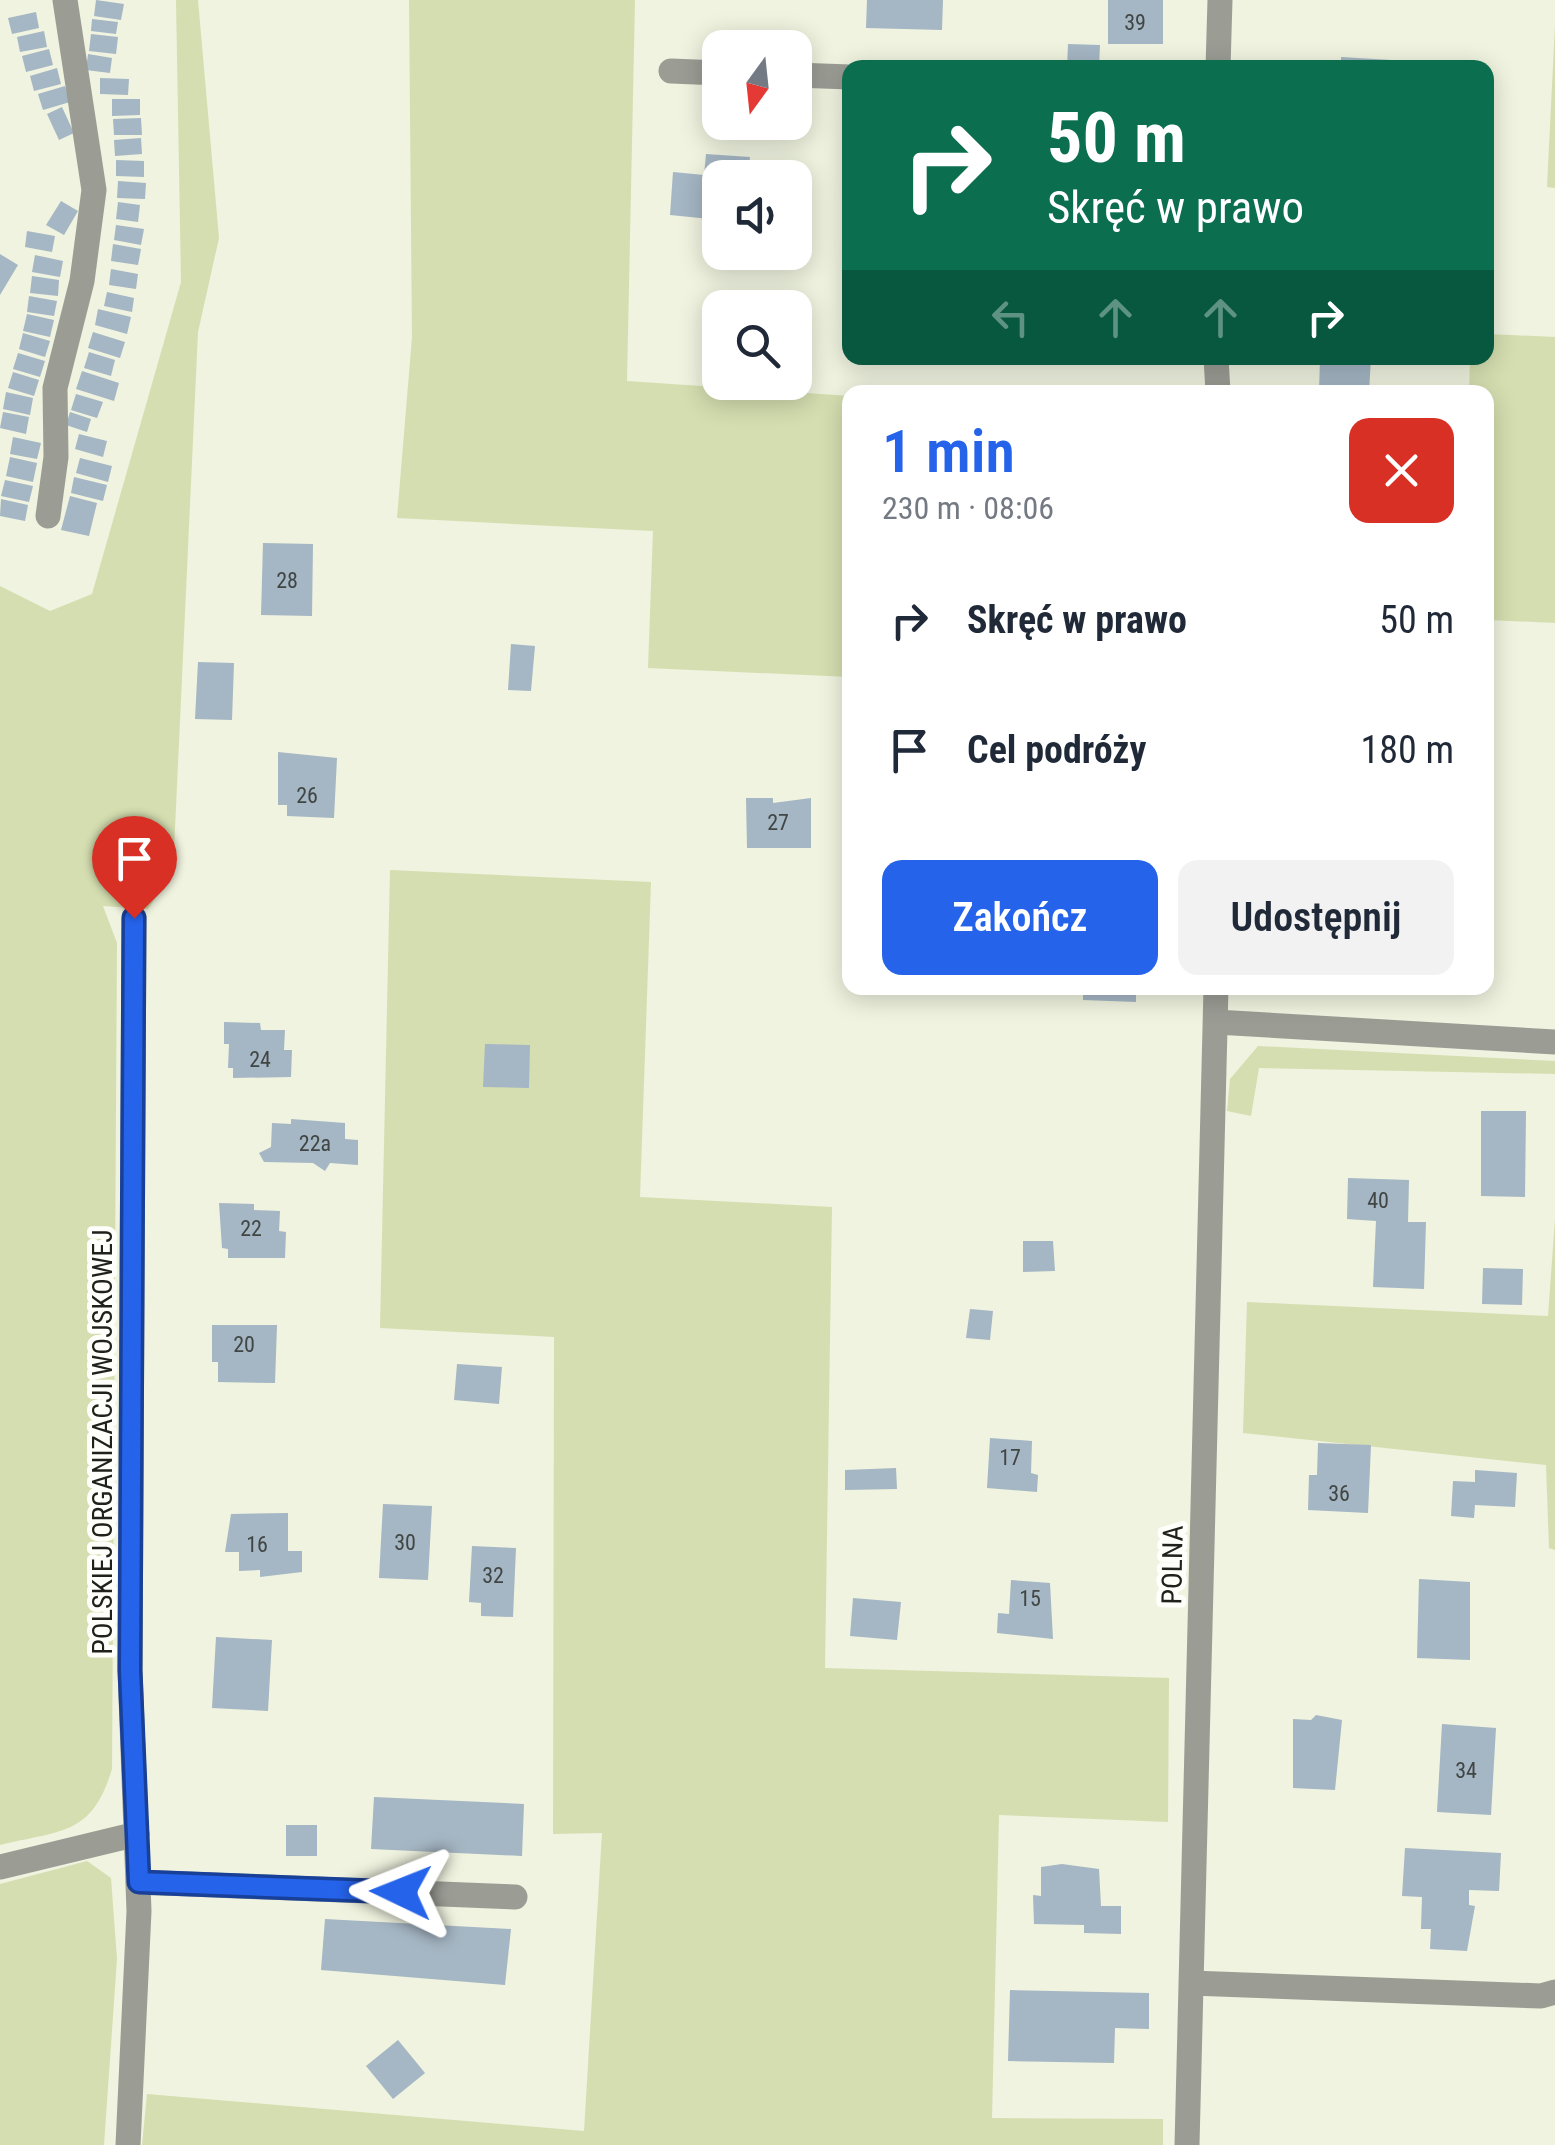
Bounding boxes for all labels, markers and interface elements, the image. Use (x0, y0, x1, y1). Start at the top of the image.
house number: 39 (1124, 10, 1146, 35)
north arrow (702, 30, 812, 140)
map controls (702, 30, 812, 400)
text: 50 m (1047, 97, 1186, 179)
icon: right (882, 100, 1012, 230)
button: sound (702, 160, 812, 270)
text: Skręć w prawo (1047, 181, 1304, 234)
button: search (702, 290, 812, 400)
icon: left (983, 290, 1038, 345)
icon: ahead (1088, 290, 1143, 345)
icon: ahead (1193, 290, 1248, 345)
icon: right (1298, 290, 1353, 345)
text: 1 min (882, 416, 1015, 487)
button: close (1349, 418, 1454, 523)
text: 230 m · 08:06 (882, 489, 1054, 527)
house number: 28 (276, 568, 298, 593)
icon: right (882, 593, 937, 648)
text: Skręć w prawo (967, 598, 1187, 642)
text: 50 m (1379, 598, 1454, 642)
icon: arrive (882, 723, 937, 778)
text: Cel podróży (967, 728, 1146, 772)
text: 180 m (1360, 728, 1454, 772)
house number: 26 (296, 783, 318, 808)
house number: 27 (767, 810, 789, 835)
pin (92, 816, 177, 919)
icon: arrive (107, 831, 162, 886)
button: Zakończ (882, 860, 1158, 975)
button: Udostępnij (1178, 860, 1454, 975)
house number: 24 (249, 1047, 271, 1072)
house number: 22a (299, 1131, 331, 1156)
house number: 40 (1367, 1188, 1389, 1213)
house number: 22 (240, 1216, 262, 1241)
street label: POLSKIEJ ORGANIZACJI WOJSKOWEJ (86, 1229, 119, 1655)
house number: 20 (233, 1332, 255, 1357)
house number: 17 (999, 1445, 1021, 1470)
house number: 36 (1328, 1481, 1350, 1506)
street label: POLNA (1155, 1525, 1190, 1605)
house number: 30 (394, 1530, 416, 1555)
house number: 16 (246, 1532, 268, 1557)
house number: 32 (482, 1563, 504, 1588)
house number: 15 (1019, 1586, 1041, 1611)
house number: 34 (1455, 1758, 1477, 1783)
position arrow (349, 1840, 453, 1944)

